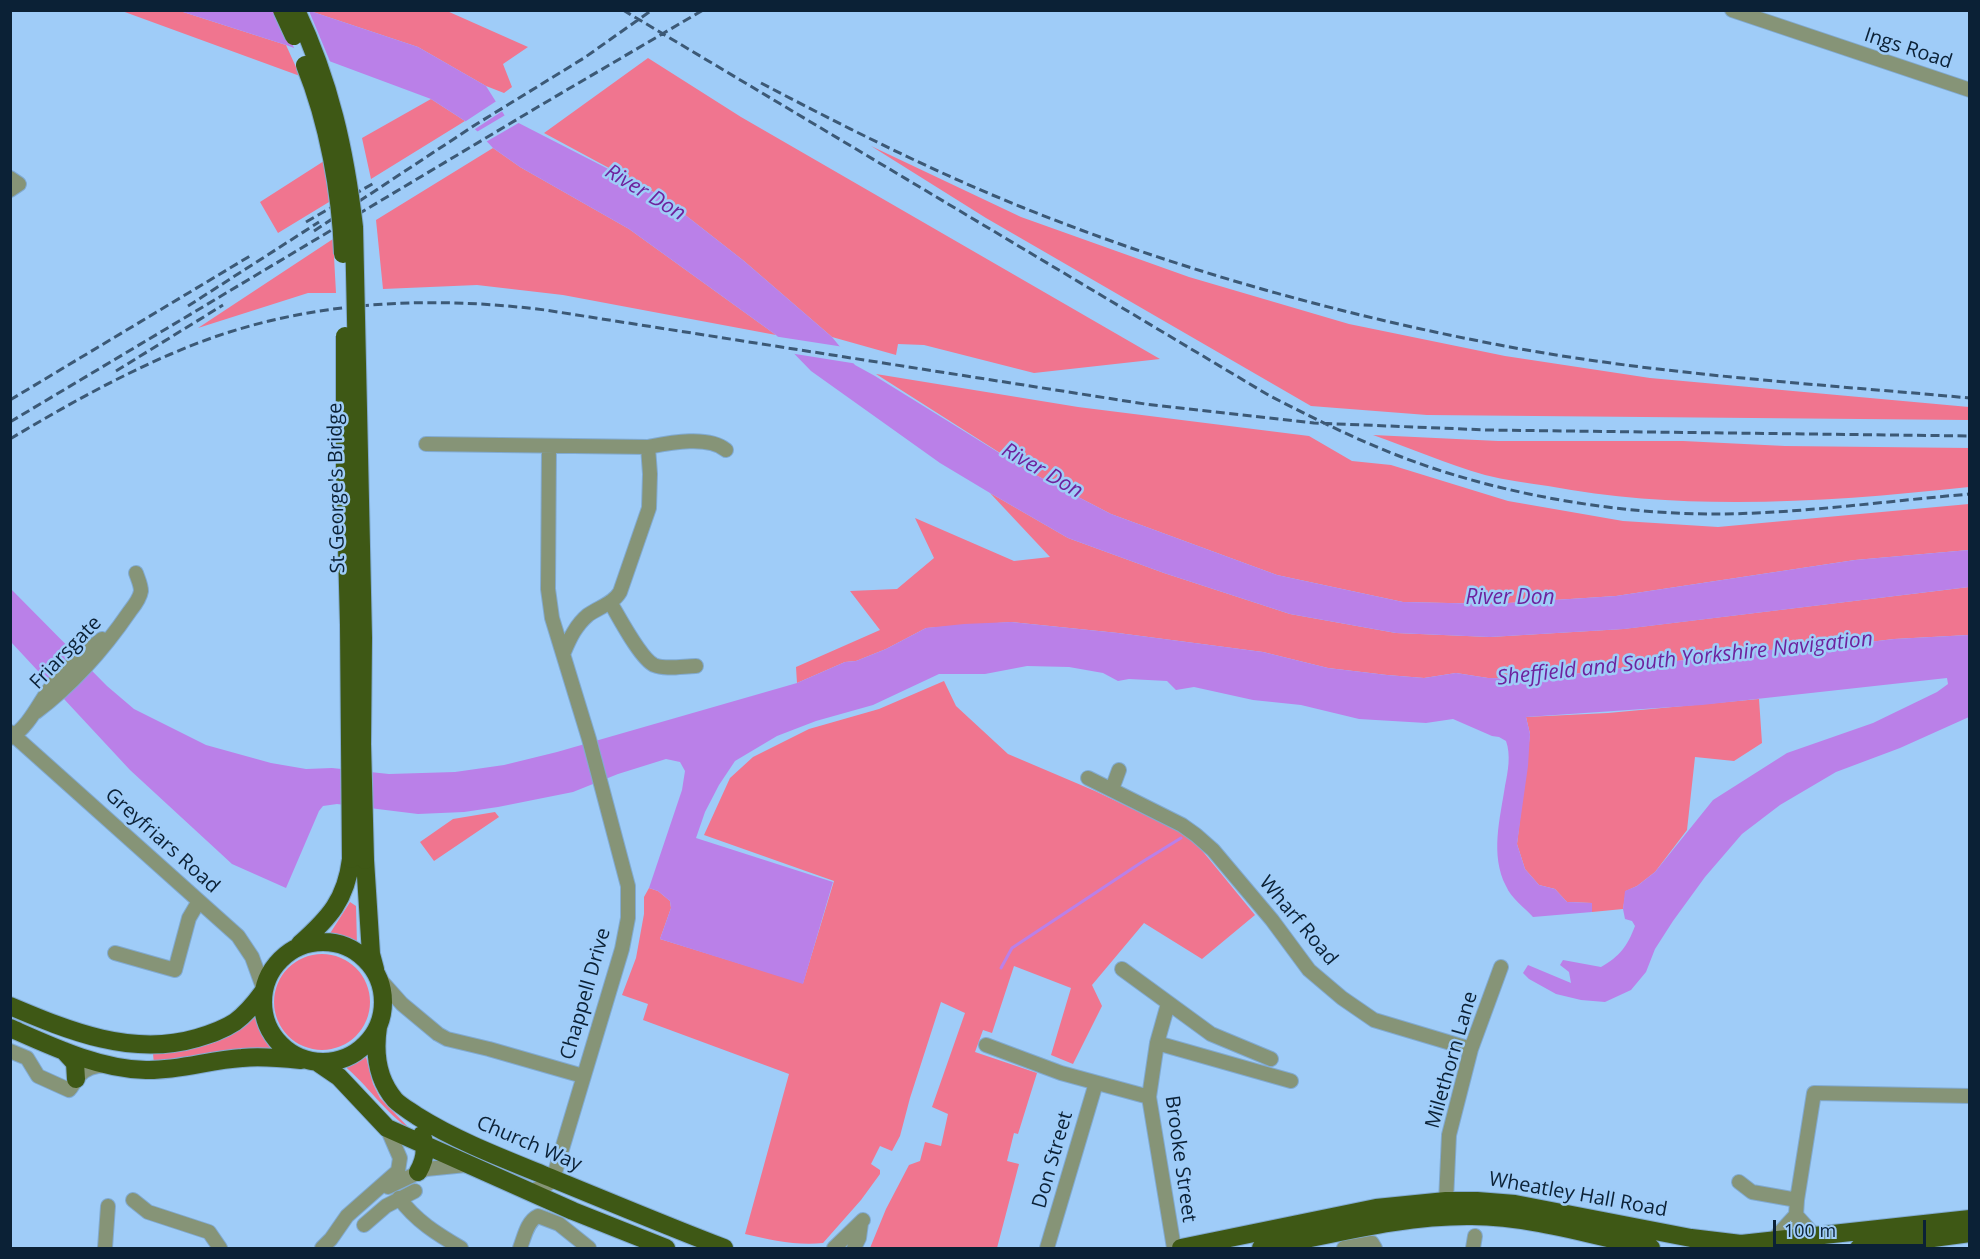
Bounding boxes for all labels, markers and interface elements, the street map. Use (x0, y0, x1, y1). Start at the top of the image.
street label: Ings Road (1861, 24, 1955, 74)
water label: River Don (600, 159, 690, 227)
street label: St George's Bridge (324, 402, 350, 574)
water label: River Don (997, 438, 1087, 504)
water label: River Don (1465, 585, 1555, 611)
street label: Friarsgate (25, 611, 107, 695)
water label: Sheffield and South Yorkshire Navigation (1496, 627, 1874, 691)
street label: Greyfriars Road (100, 783, 224, 899)
street label: Wharf Road (1254, 871, 1342, 971)
street label: Chappell Drive (556, 925, 616, 1063)
street label: Milethorn Lane (1421, 989, 1483, 1131)
street label: Brooke Street (1159, 1094, 1201, 1224)
street label: Don Street (1028, 1109, 1078, 1211)
street label: Church Way (473, 1111, 585, 1177)
street label: Wheatley Hall Road (1487, 1168, 1669, 1222)
scale bar (1776, 1208, 1929, 1246)
text: 100 m (1784, 1218, 1836, 1242)

